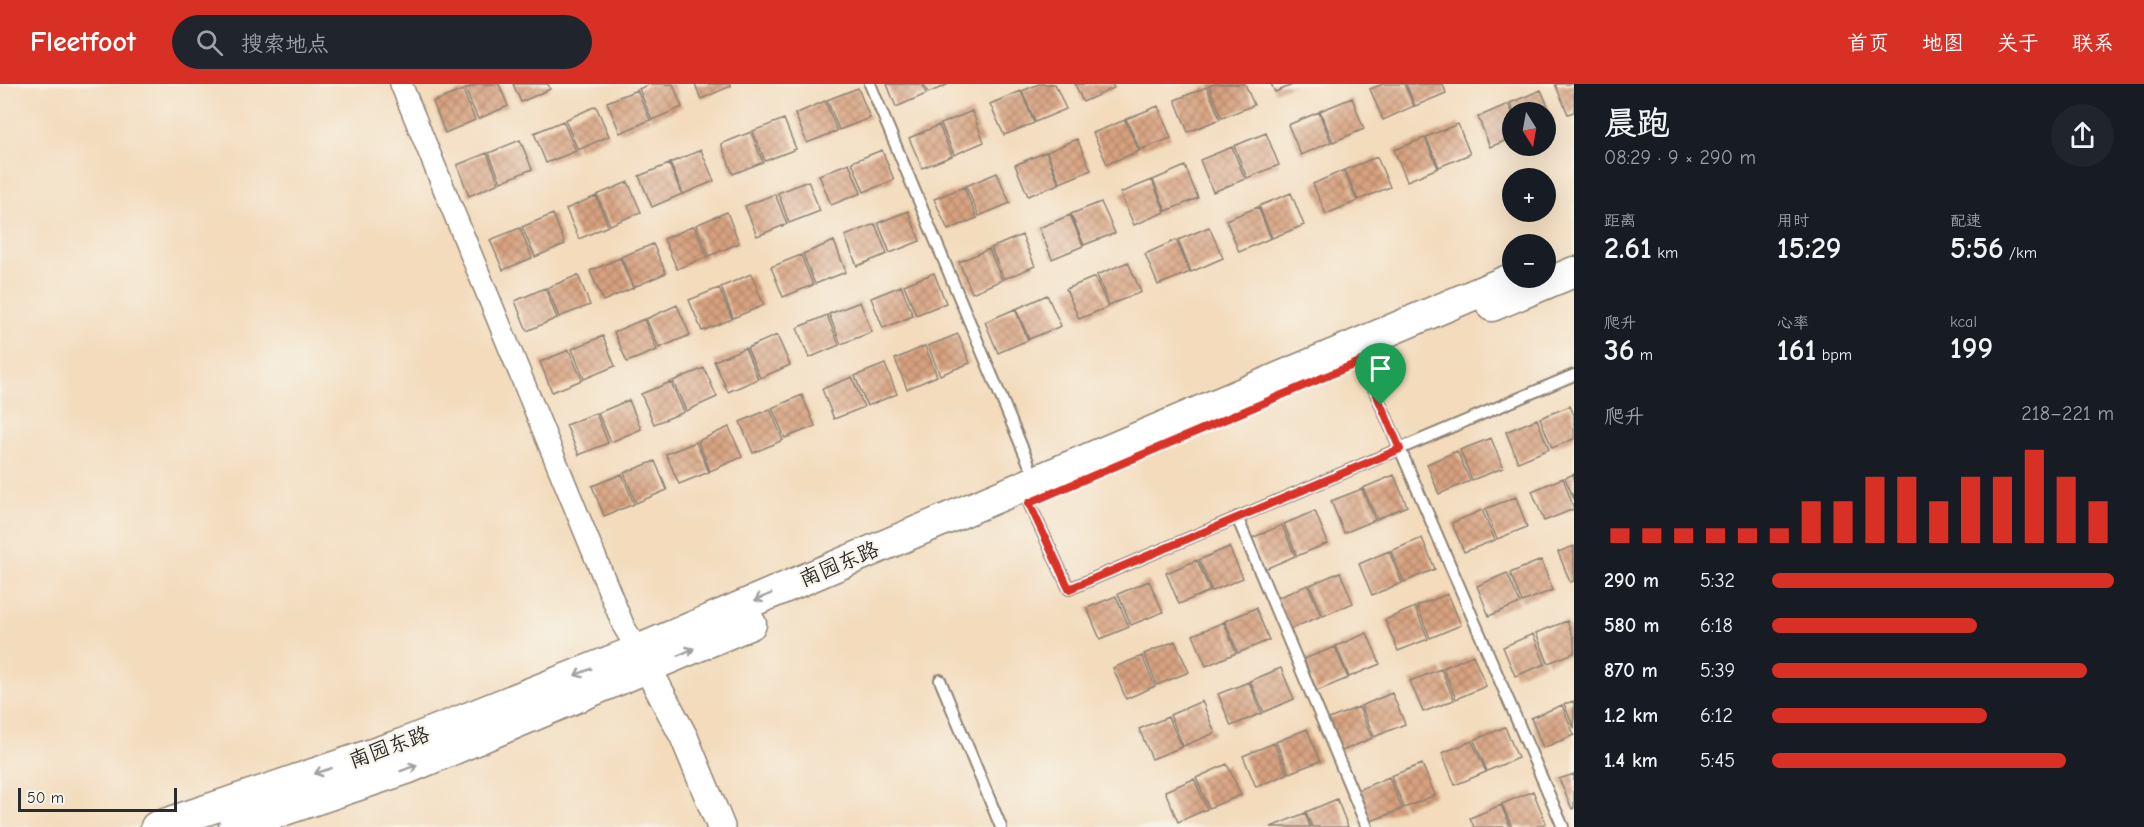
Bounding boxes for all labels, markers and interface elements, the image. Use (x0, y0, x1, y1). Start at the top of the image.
search box (172, 15, 592, 69)
text: Fleetfoot (30, 26, 136, 58)
icon: search (193, 26, 226, 59)
text: 搜索地点 (241, 31, 329, 57)
text: 首页 (1847, 31, 1889, 55)
text: 地图 (1922, 31, 1964, 55)
text: 关于 (1997, 31, 2039, 55)
text: 联系 (2072, 31, 2114, 55)
north arrow (1502, 102, 1556, 156)
map controls (1502, 102, 1556, 288)
text: 晨跑 (1604, 104, 1670, 142)
button: share (2051, 104, 2114, 167)
text: 08:29 · 9 × 290 m (1604, 146, 1756, 169)
button: + (1502, 168, 1556, 222)
text: 距离 (1604, 212, 1636, 230)
text: 用时 (1777, 212, 1809, 230)
text: 配速 (1950, 212, 1982, 230)
text: 2.61 (1604, 231, 1652, 266)
text: 15:29 (1777, 231, 1842, 266)
text: 5:56 (1950, 231, 2004, 266)
button: − (1502, 234, 1556, 288)
text: km (1652, 244, 1678, 262)
text: /km (2004, 244, 2037, 262)
text: kcal (1950, 313, 1977, 331)
text: 爬升 (1604, 314, 1636, 332)
text: 心率 (1777, 314, 1809, 332)
text: 199 (1950, 331, 1993, 366)
text: 36 (1604, 333, 1634, 368)
text: 161 (1777, 333, 1816, 368)
pin (1355, 343, 1406, 405)
text: m (1634, 346, 1653, 364)
text: bpm (1816, 346, 1852, 364)
icon: arrive (1364, 352, 1397, 385)
text: 218–221 m (2021, 402, 2114, 425)
text: 爬升 (1604, 405, 1644, 428)
street label: 南园东路 (796, 537, 882, 591)
text: 290 m (1604, 569, 1659, 592)
text: 5:32 (1700, 569, 1735, 592)
one-way arrow (755, 591, 773, 603)
text: 580 m (1604, 614, 1659, 637)
text: 6:18 (1700, 614, 1733, 637)
one-way arrow (677, 646, 695, 658)
text: 870 m (1604, 659, 1658, 682)
text: 5:39 (1700, 659, 1735, 682)
one-way arrow (574, 667, 593, 678)
text: 1.2 km (1604, 704, 1658, 727)
text: 6:12 (1700, 704, 1733, 727)
street label: 南园东路 (345, 721, 433, 773)
text: 1.4 km (1604, 749, 1658, 772)
text: 5:45 (1700, 749, 1735, 772)
one-way arrow (399, 761, 418, 772)
one-way arrow (314, 766, 333, 777)
scale bar (18, 785, 177, 812)
text: 50 m (27, 789, 64, 807)

